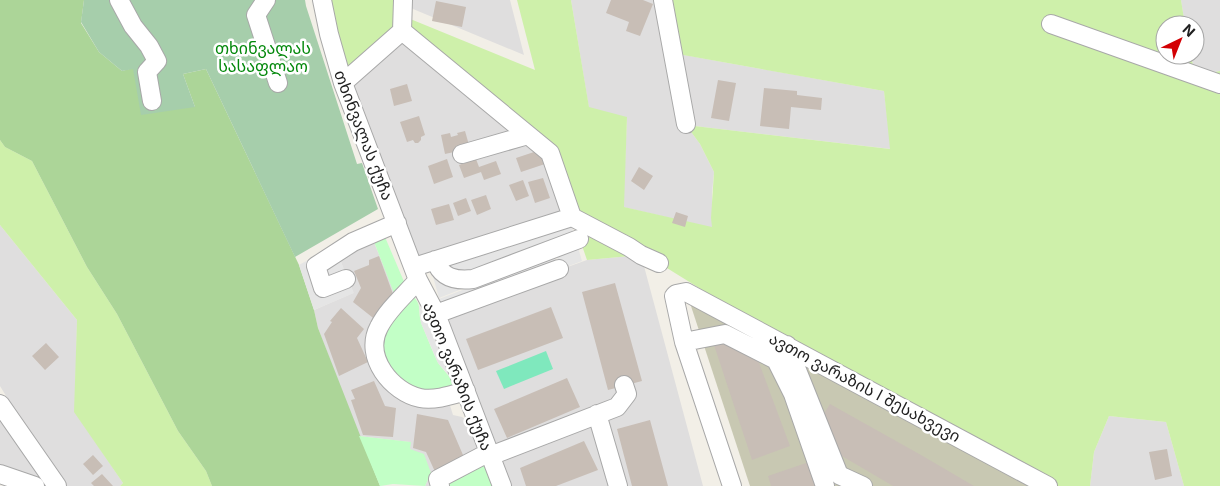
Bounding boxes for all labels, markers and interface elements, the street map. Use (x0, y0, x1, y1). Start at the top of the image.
north arrow (1155, 15, 1205, 65)
text: N (1180, 20, 1199, 40)
park label: თხინვალას სასაფლაო (215, 38, 311, 77)
street label: თხინვალას ქუჩა (329, 67, 398, 203)
street label: ავთო ვარაზის ქუჩა (419, 299, 497, 453)
street label: ავთო ვარაზის I შესახვევი (766, 328, 964, 446)

